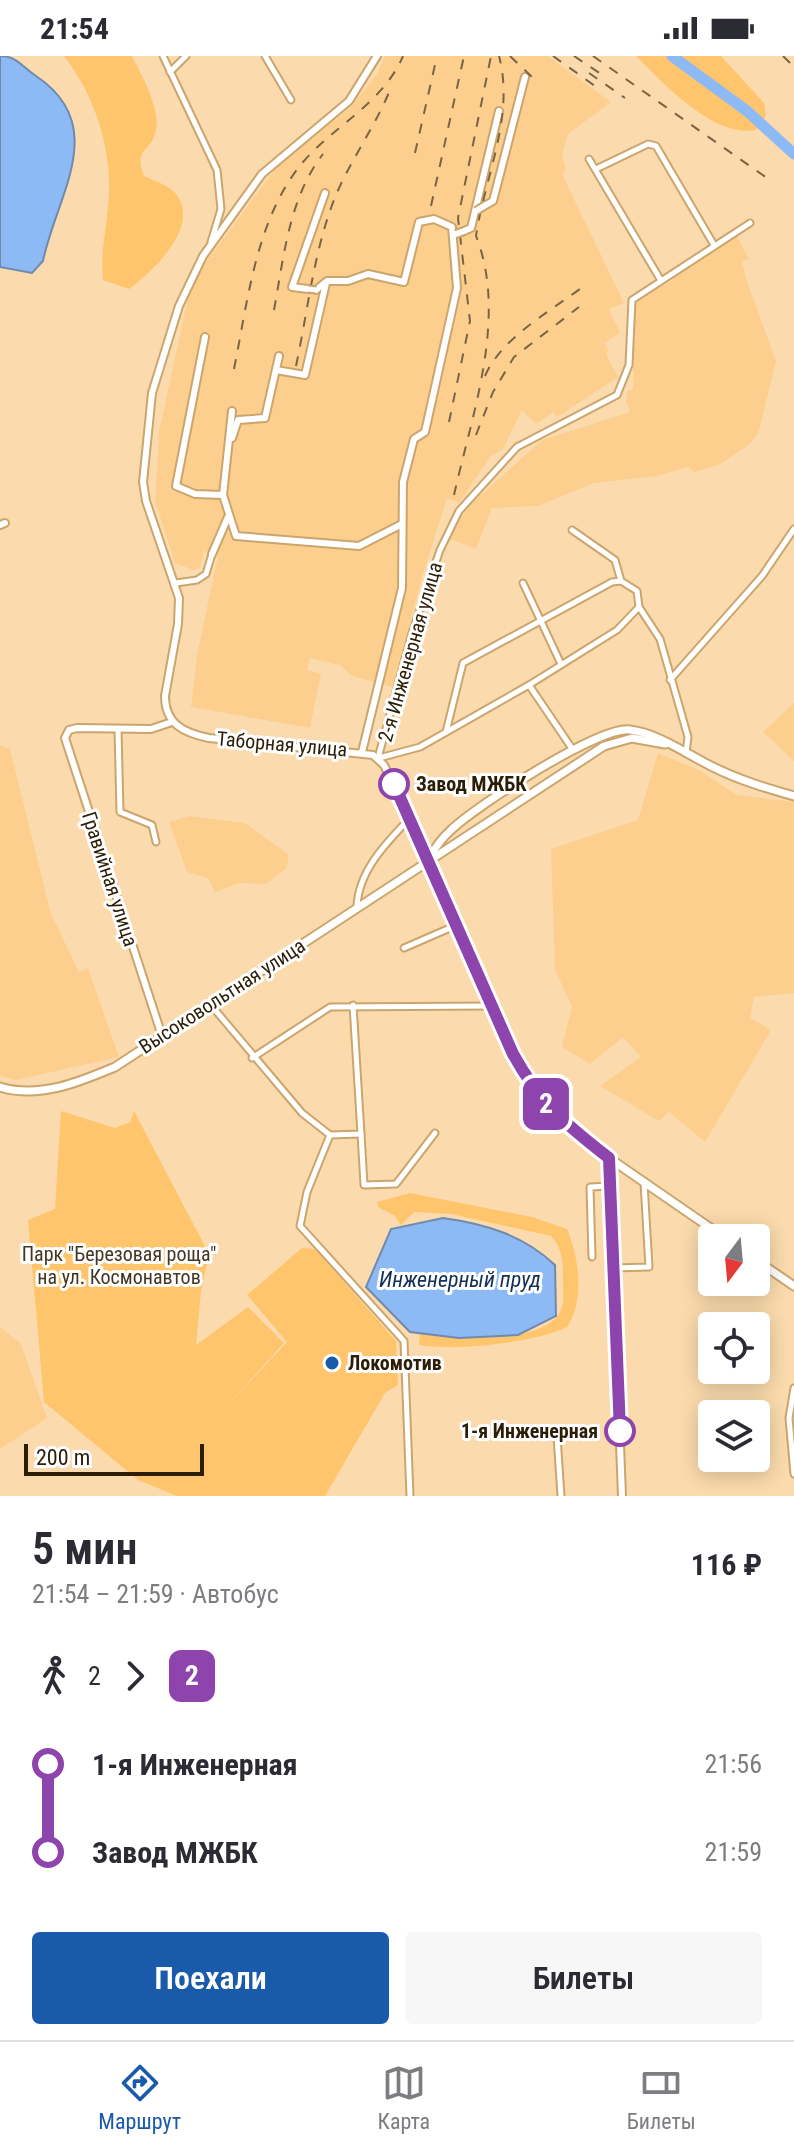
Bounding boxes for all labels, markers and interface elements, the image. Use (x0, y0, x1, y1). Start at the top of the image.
text: 21:54 (40, 11, 109, 46)
street label: 2-я Инженерная улица (373, 559, 447, 745)
street label: Таборная улица (216, 726, 348, 762)
marker: Завод МЖБК (379, 769, 409, 799)
place label: Завод МЖБК (416, 772, 527, 796)
street label: Гравийная улица (77, 809, 143, 949)
street label: Высоковольтная улица (134, 933, 310, 1059)
line badge: 2 (520, 1078, 572, 1130)
text: 2 (539, 1087, 553, 1120)
north arrow (698, 1224, 770, 1296)
map controls (698, 1224, 770, 1472)
park label: Парк "Березовая роща" на ул. Космонавтов (22, 1242, 216, 1289)
water label: Инженерный пруд (379, 1267, 541, 1292)
button: locate (698, 1312, 770, 1384)
place label: Локомотив (348, 1351, 442, 1375)
marker: Локомотив (323, 1354, 341, 1372)
button: layers (698, 1400, 770, 1472)
marker: 1-я Инженерная (605, 1416, 635, 1446)
place label: 1-я Инженерная (461, 1419, 598, 1443)
scale bar (24, 1440, 204, 1476)
text: 200 m (36, 1445, 90, 1470)
text: 5 мин (32, 1523, 137, 1575)
text: 116 ₽ (691, 1547, 762, 1582)
text: 21:54 – 21:59 · Автобус (32, 1579, 279, 1609)
icon: walk (32, 1654, 76, 1698)
icon: forward (113, 1654, 157, 1698)
text: 2 (185, 1659, 199, 1692)
text: 2 (88, 1661, 101, 1691)
text: 1-я Инженерная (92, 1747, 298, 1782)
text: 21:56 (705, 1749, 762, 1779)
text: Завод МЖБК (92, 1835, 258, 1870)
text: 21:59 (705, 1837, 762, 1867)
button: Поехали (32, 1932, 389, 2024)
button: Билеты (405, 1932, 762, 2024)
tab: Маршрут (98, 2061, 181, 2134)
tab: Карта (378, 2061, 430, 2134)
tab: Билеты (627, 2061, 696, 2134)

